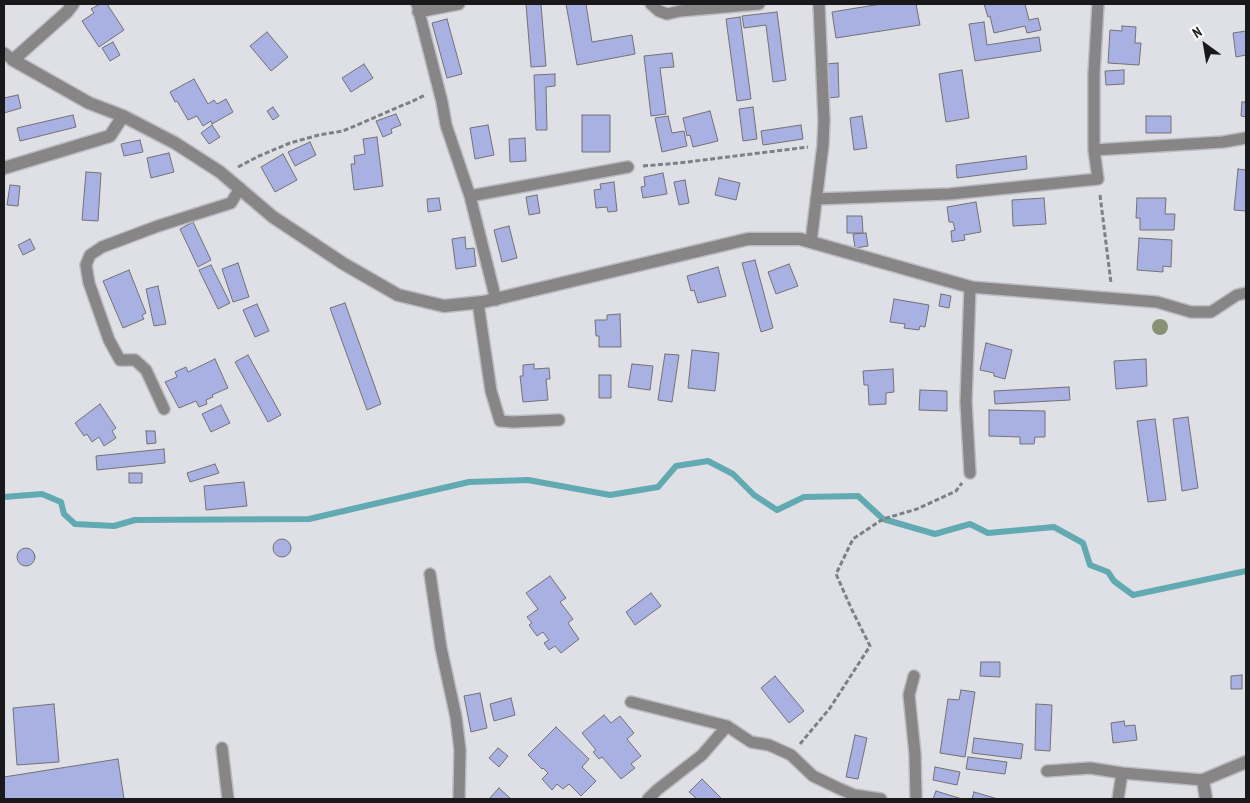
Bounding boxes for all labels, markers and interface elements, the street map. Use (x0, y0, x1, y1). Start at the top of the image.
north arrow (1180, 20, 1230, 70)
text: N (1189, 23, 1205, 42)

